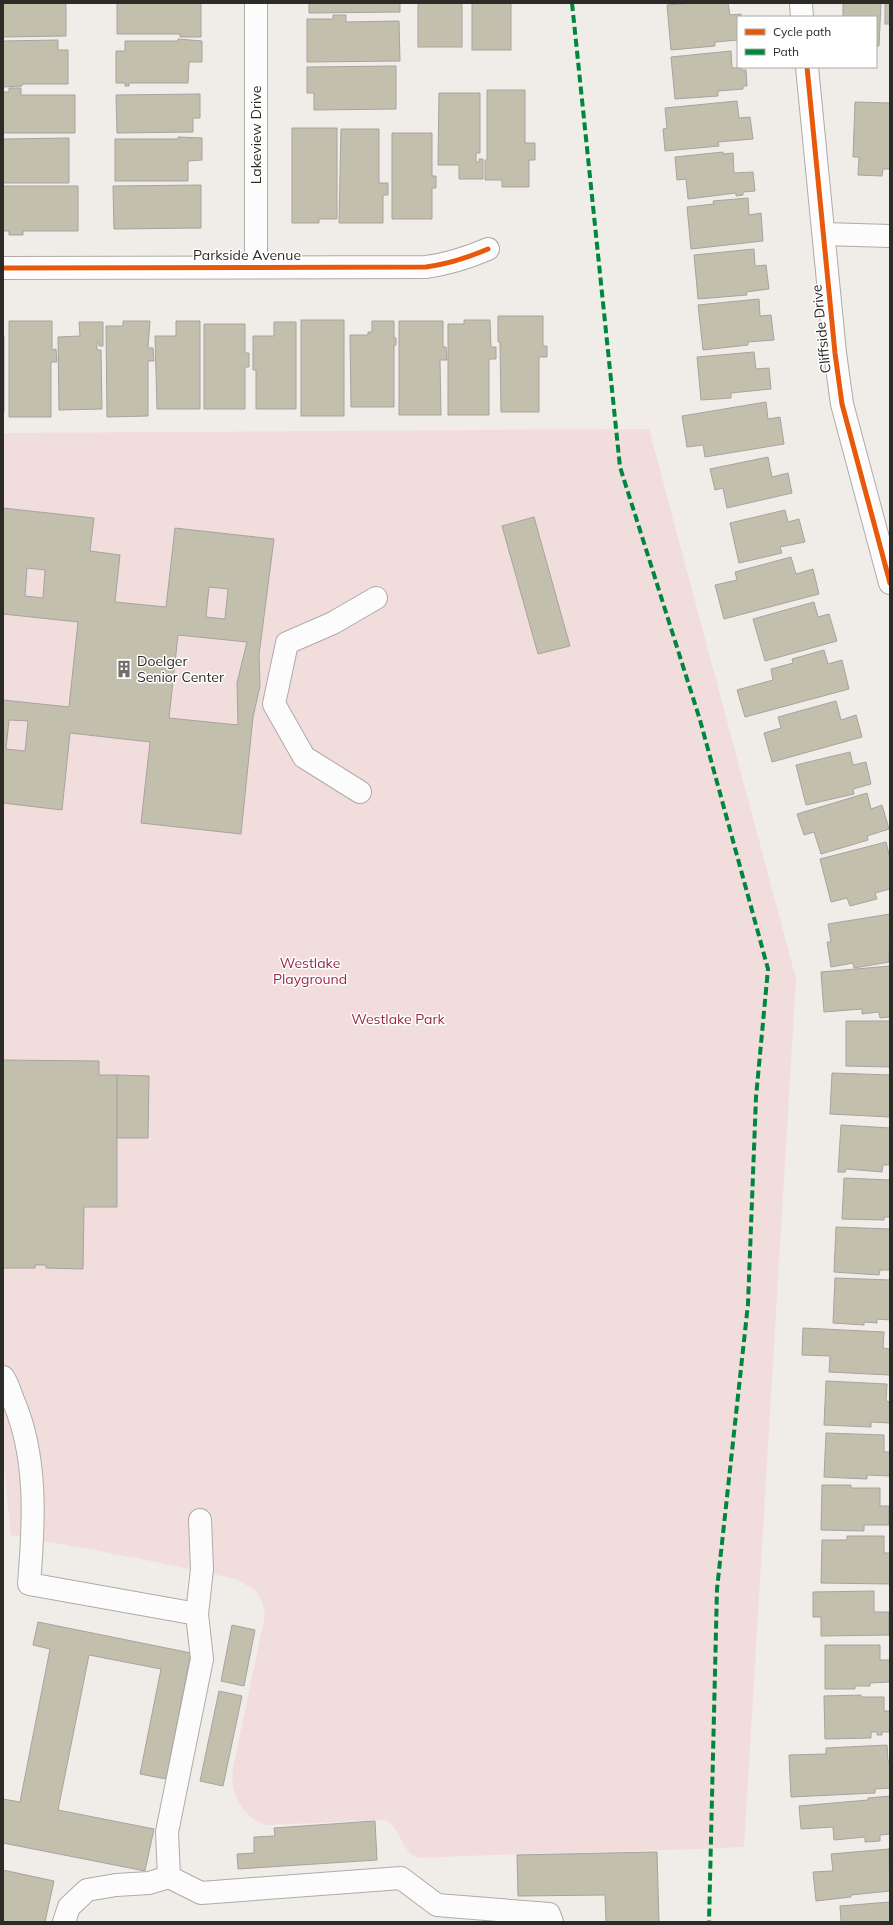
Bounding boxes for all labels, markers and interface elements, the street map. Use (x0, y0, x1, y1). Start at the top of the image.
legend (737, 16, 877, 68)
text: Cycle path (773, 24, 831, 39)
text: Path (773, 44, 799, 59)
street label: Lakeview Drive (247, 86, 265, 184)
street label: Parkside Avenue (193, 246, 301, 264)
street label: Cliffside Drive (807, 284, 835, 374)
place label: Doelger Senior Center (137, 652, 225, 686)
building icon: Doelger Senior Center (114, 659, 134, 679)
park label: Westlake Playground (273, 954, 347, 988)
park label: Westlake Park (351, 1010, 446, 1028)

